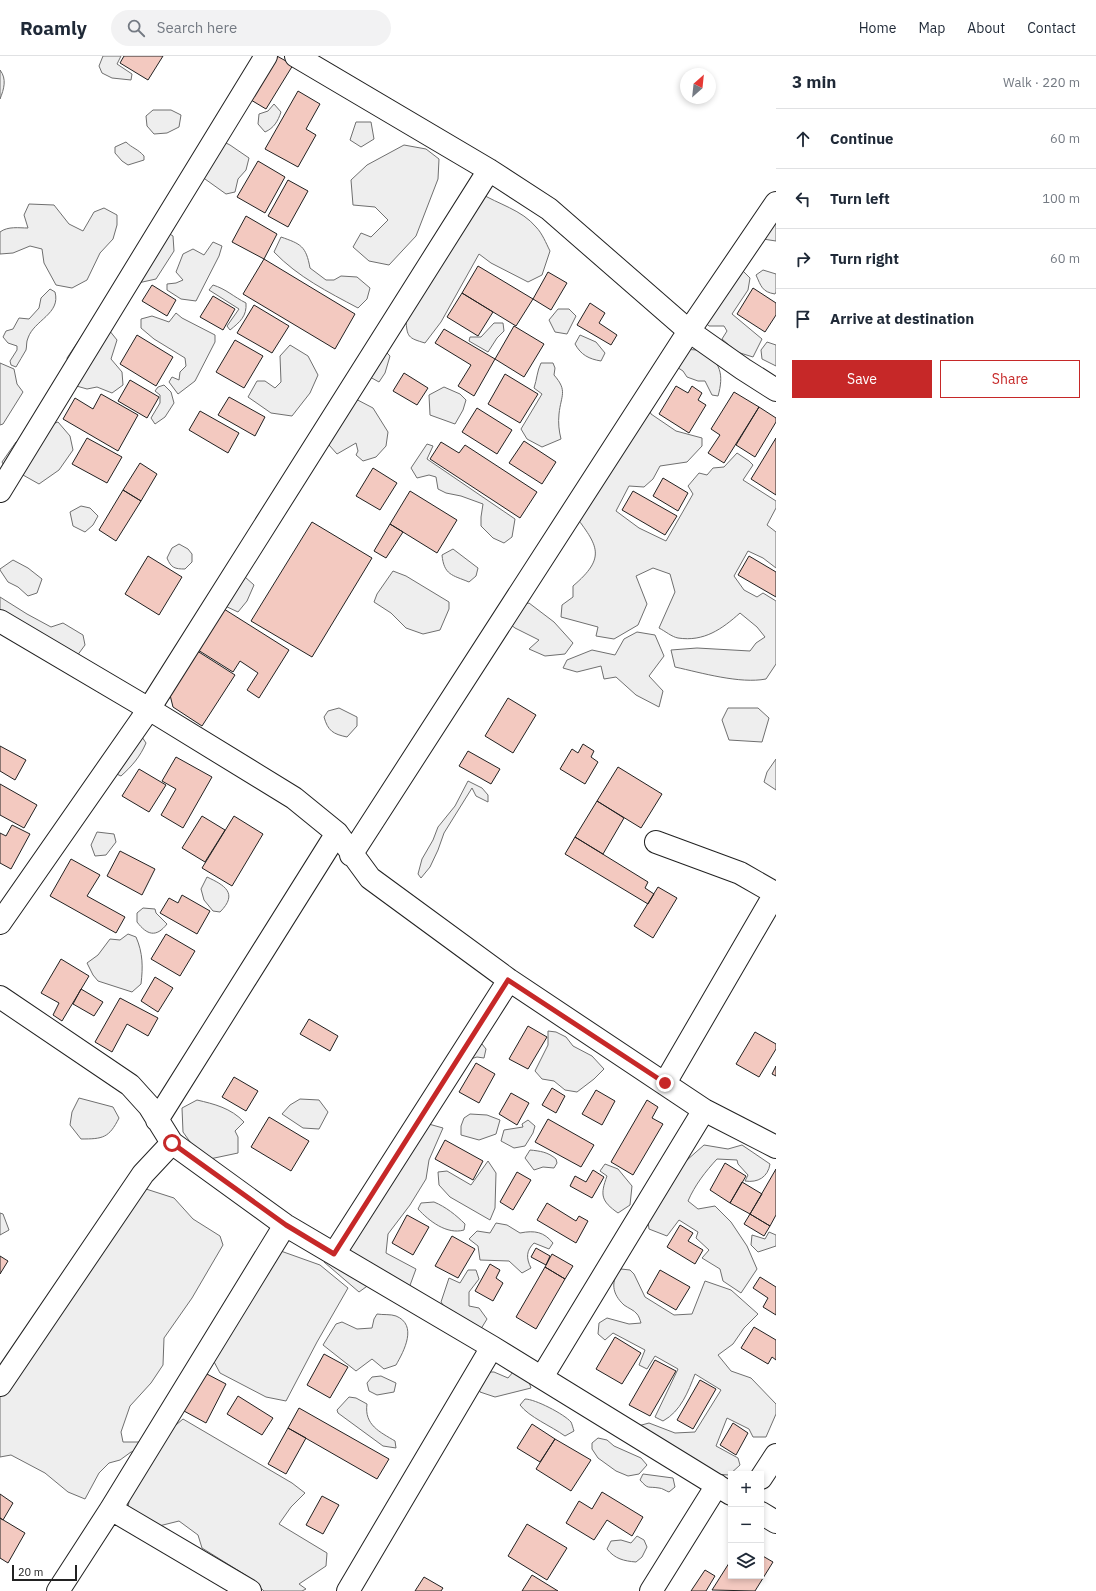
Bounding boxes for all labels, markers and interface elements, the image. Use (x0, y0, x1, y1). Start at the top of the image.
search box (111, 10, 391, 46)
text: Roamly (20, 16, 87, 40)
icon: search (125, 17, 147, 39)
text: Search here (157, 18, 237, 37)
text: Home (859, 19, 896, 37)
text: Map (918, 19, 945, 37)
text: About (967, 19, 1005, 37)
text: Contact (1027, 19, 1076, 37)
north arrow (680, 68, 716, 104)
text: 3 min (792, 71, 836, 93)
text: Walk · 220 m (1003, 74, 1080, 91)
icon: ahead (792, 128, 814, 150)
text: Continue (830, 129, 894, 148)
text: 60 m (1050, 130, 1080, 147)
icon: left (792, 188, 814, 210)
text: Turn left (830, 189, 890, 208)
text: 100 m (1042, 190, 1080, 207)
icon: right (792, 248, 814, 270)
text: Turn right (830, 249, 899, 268)
text: 60 m (1050, 250, 1080, 267)
icon: arrive (792, 308, 814, 330)
text: Arrive at destination (830, 309, 974, 328)
button: Save (792, 360, 932, 398)
button: Share (940, 360, 1080, 398)
route end (656, 1074, 674, 1092)
route start (163, 1134, 181, 1152)
map controls (728, 1471, 764, 1579)
button: + (728, 1471, 764, 1507)
button: − (728, 1507, 764, 1543)
button: layers (728, 1543, 764, 1579)
scale bar (12, 1563, 77, 1582)
text: 20 m (18, 1565, 43, 1579)

